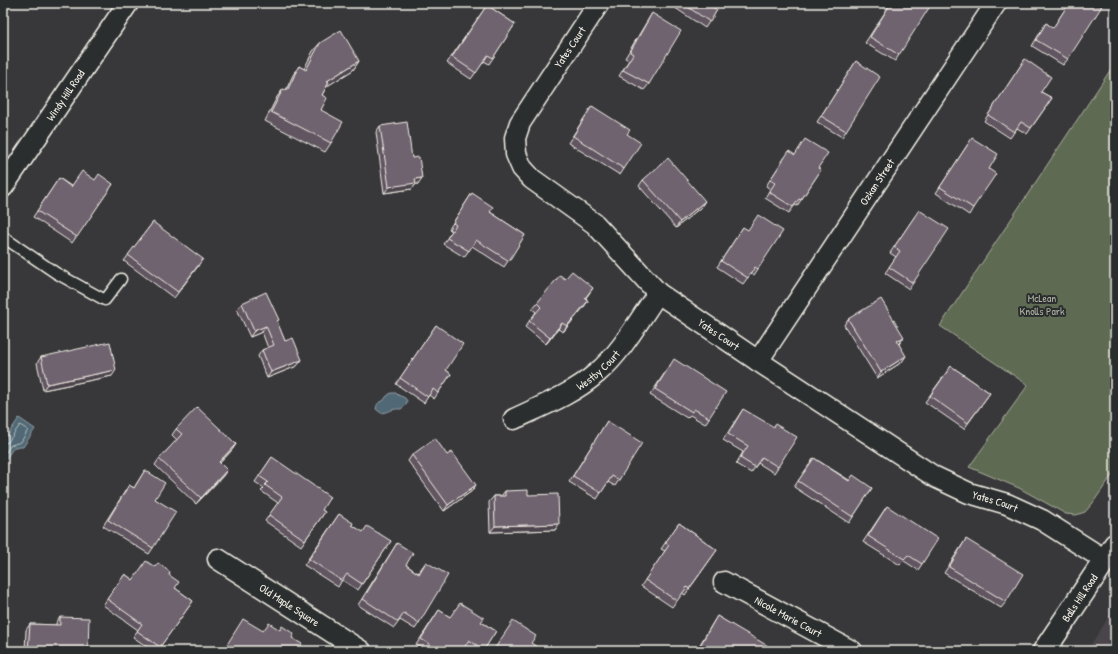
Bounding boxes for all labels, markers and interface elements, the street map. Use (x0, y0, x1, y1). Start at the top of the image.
street label: Yates Court (551, 23, 589, 70)
street label: Windy Hill Road (43, 66, 88, 123)
street label: Ozkan Street (857, 156, 898, 208)
park label: McLean Knolls Park (1019, 291, 1065, 318)
street label: Yates Court (695, 315, 742, 353)
street label: Westby Court (574, 347, 623, 393)
street label: Yates Court (971, 487, 1020, 515)
street label: Balls Hill Road (1059, 571, 1101, 624)
street label: Old Maple Square (257, 580, 323, 630)
street label: Nicole Marie Court (752, 593, 824, 641)

